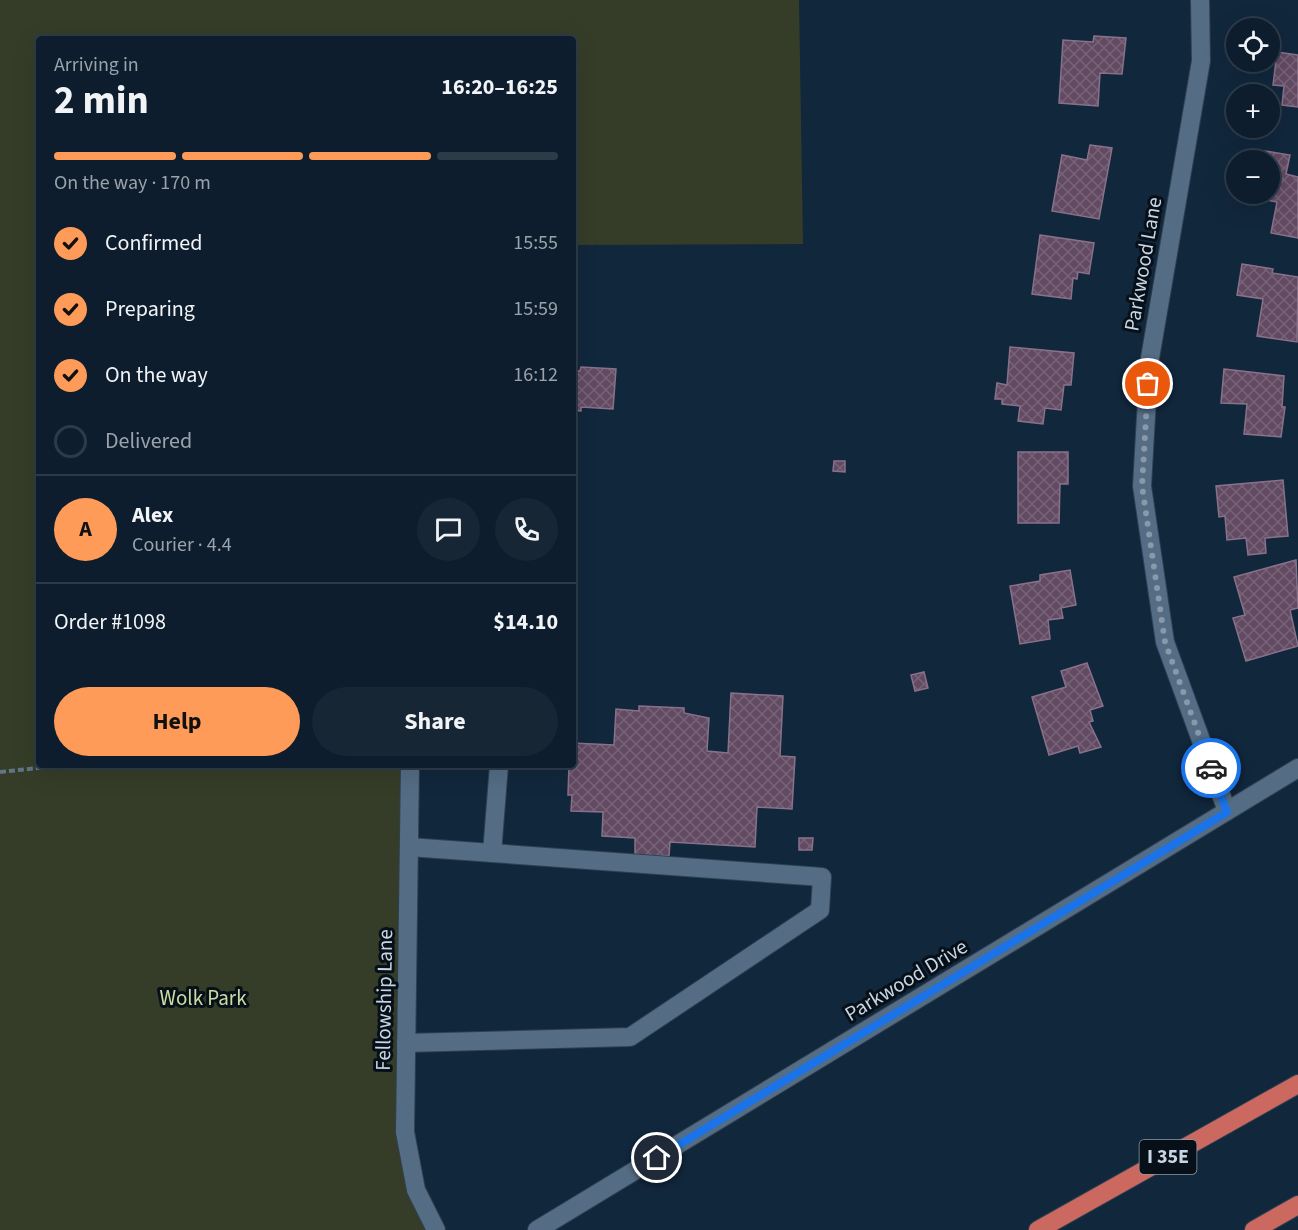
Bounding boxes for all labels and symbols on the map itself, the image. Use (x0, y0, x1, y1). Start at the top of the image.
street label: Parkwood Lane (1116, 195, 1170, 333)
pin (1122, 358, 1173, 409)
courier (1181, 738, 1241, 798)
street label: Fellowship Lane (368, 929, 400, 1071)
street label: Parkwood Drive (839, 931, 973, 1029)
park label: Wolk Park (159, 983, 247, 1013)
pin (631, 1132, 682, 1183)
road number: I 35E (1140, 1140, 1196, 1174)

